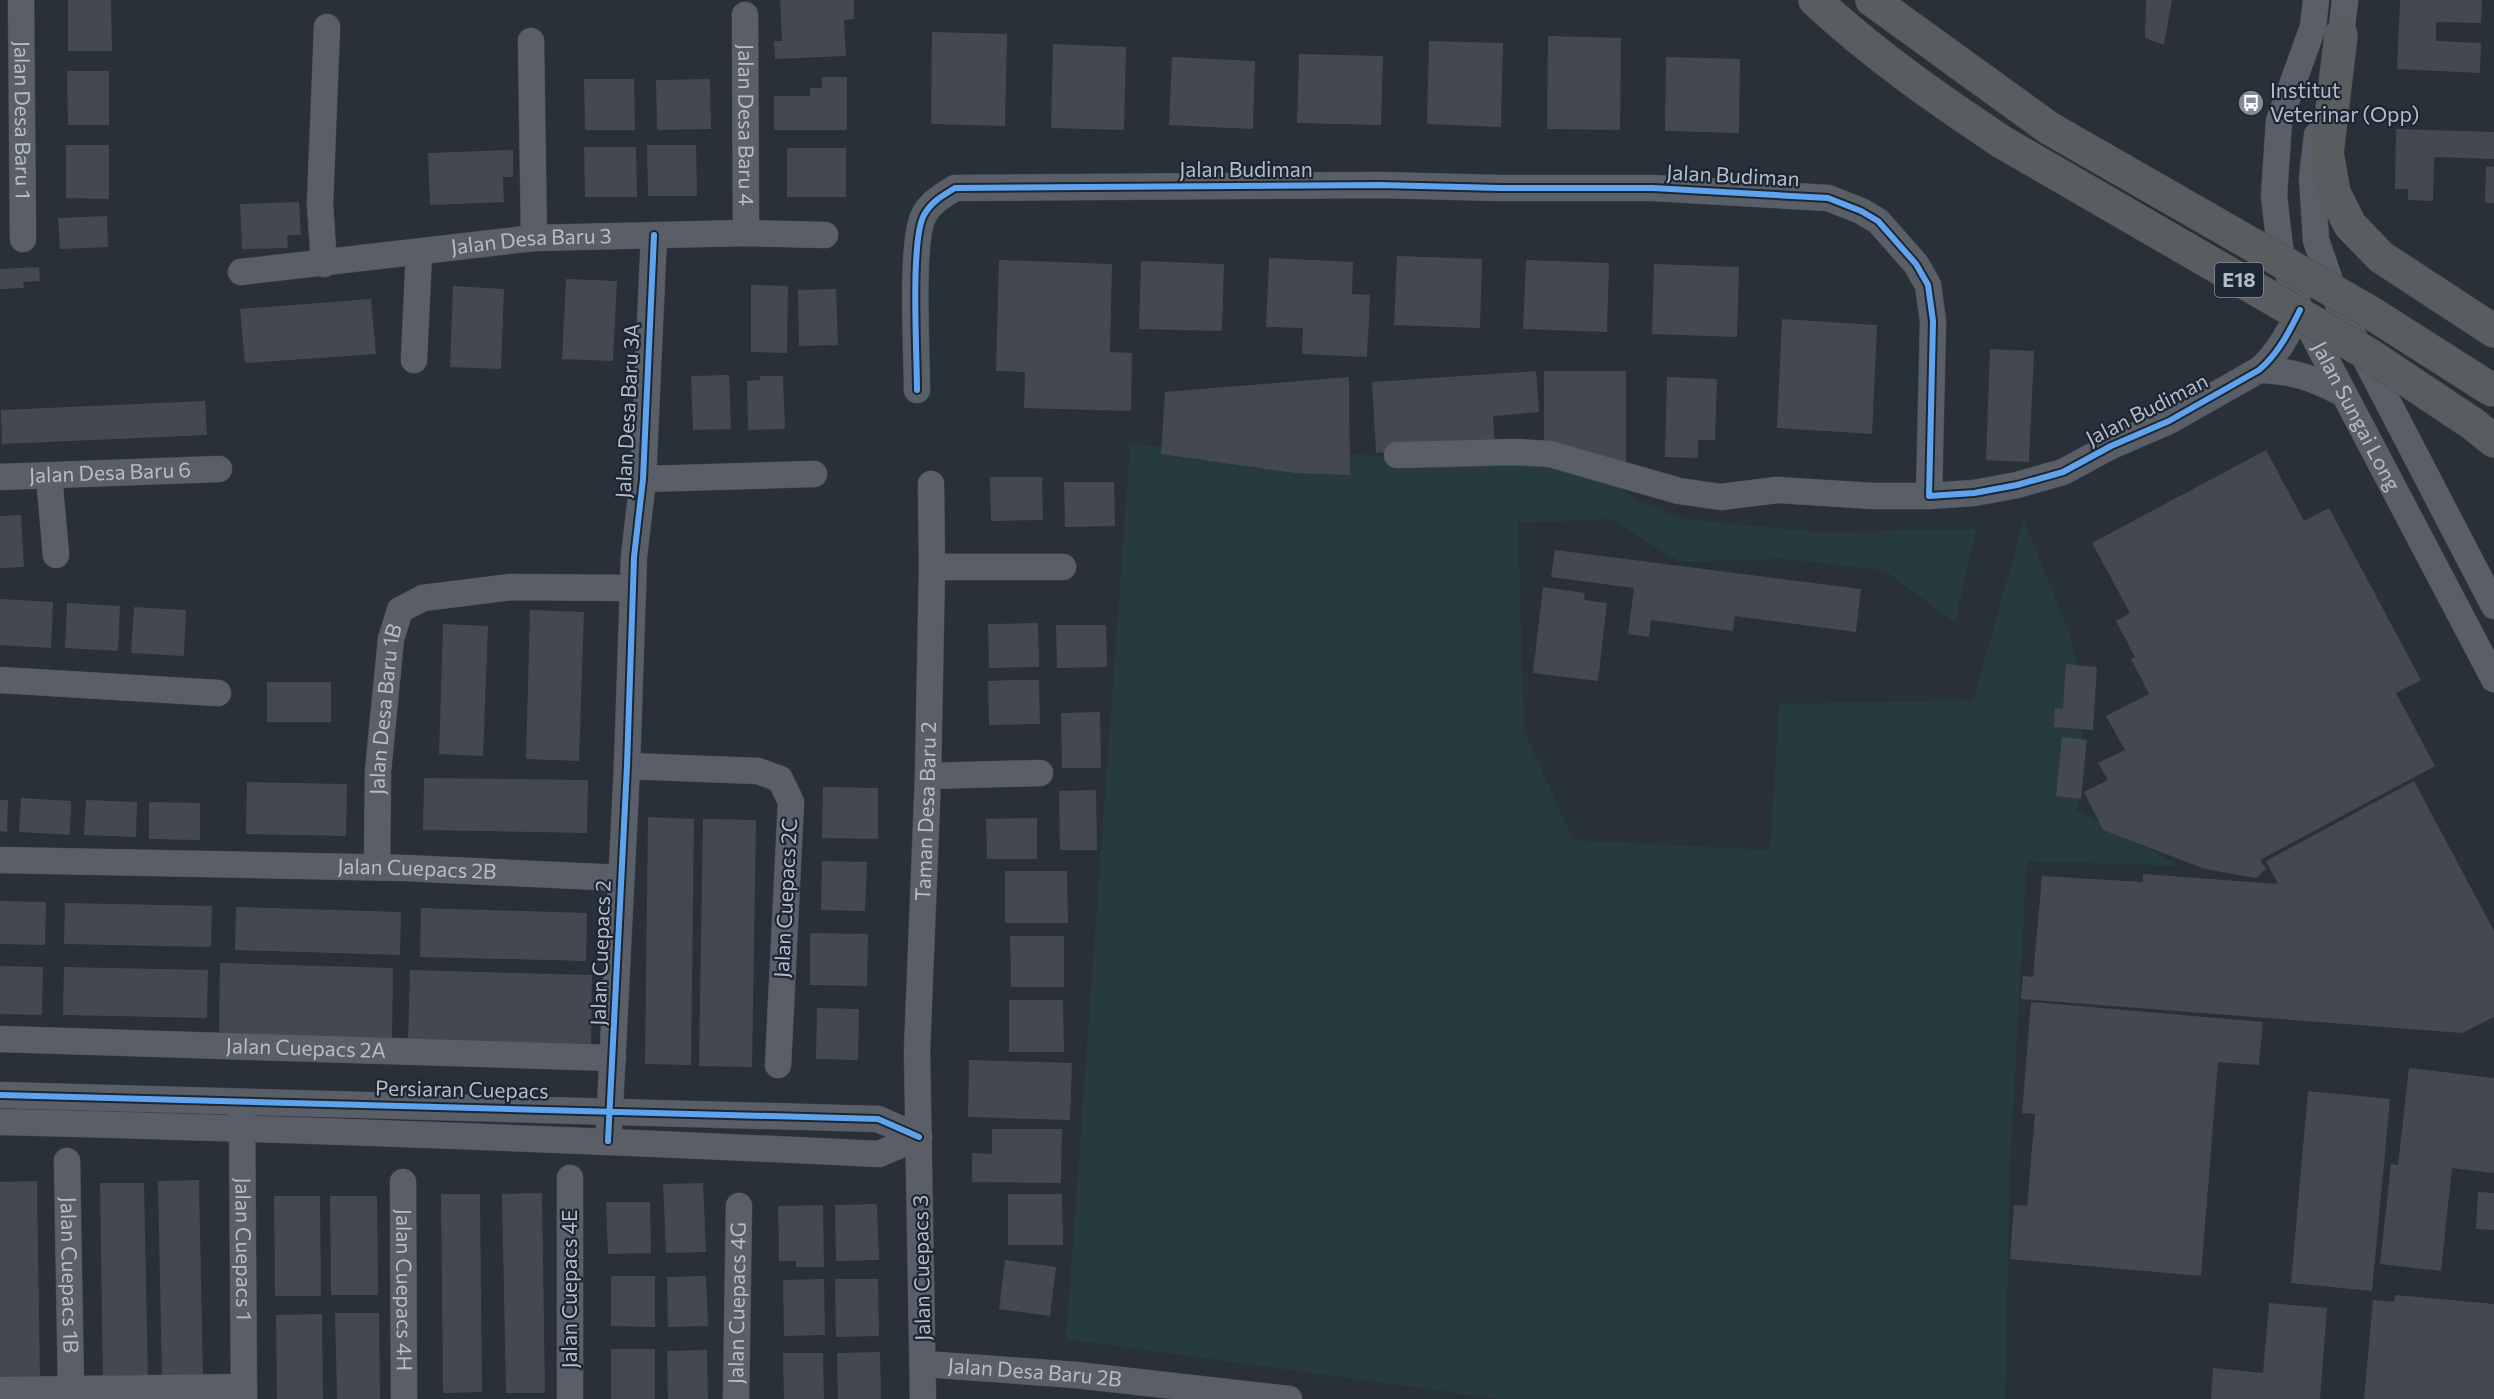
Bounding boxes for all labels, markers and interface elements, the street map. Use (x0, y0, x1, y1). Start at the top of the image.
street label: Jalan Desa Baru 1 (10, 41, 37, 199)
street label: Jalan Desa Baru 4 (734, 44, 760, 206)
place label: Institut Veterinar (Opp) (2270, 77, 2419, 126)
bus stop icon: Institut Veterinar (Opp) (2236, 88, 2266, 118)
street label: Jalan Budiman (1179, 156, 1313, 181)
street label: Jalan Budiman (1666, 159, 1800, 190)
street label: Jalan Desa Baru 3 (449, 222, 612, 259)
road number: E18 (2215, 263, 2263, 297)
street label: Jalan Desa Baru 3A (609, 323, 644, 499)
street label: Jalan Sungai Long (2308, 337, 2407, 495)
street label: Jalan Budiman (2081, 367, 2212, 450)
street label: Jalan Desa Baru 6 (28, 456, 191, 487)
street label: Jalan Desa Baru 1B (364, 620, 406, 795)
street label: Taman Desa Baru 2 (909, 721, 940, 901)
street label: Jalan Cuepacs 2C (768, 817, 801, 978)
street label: Jalan Cuepacs 2B (337, 853, 497, 883)
street label: Jalan Cuepacs 2 (584, 880, 615, 1026)
street label: Jalan Cuepacs 2A (225, 1032, 386, 1062)
street label: Persiaran Cuepacs (375, 1074, 549, 1103)
street label: Jalan Cuepacs 1 (231, 1177, 257, 1321)
street label: Jalan Cuepacs 3 (907, 1195, 934, 1341)
street label: Jalan Cuepacs 1B (57, 1196, 84, 1353)
street label: Jalan Cuepacs 4H (392, 1209, 418, 1371)
street label: Jalan Cuepacs 4E (556, 1209, 581, 1369)
street label: Jalan Cuepacs 4G (722, 1222, 750, 1384)
street label: Jalan Desa Baru 2B (947, 1352, 1123, 1391)

